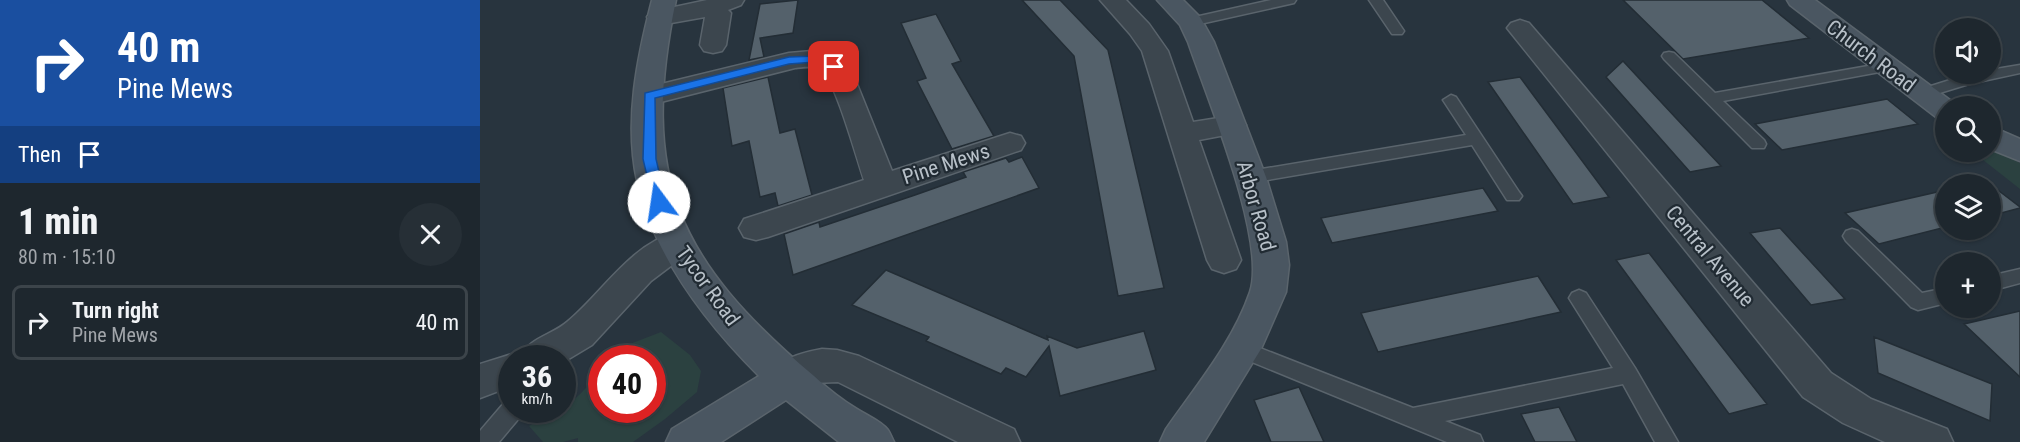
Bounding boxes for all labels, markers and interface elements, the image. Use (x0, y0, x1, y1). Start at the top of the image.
street label: Church Road (1822, 15, 1920, 97)
map controls (1935, 18, 2001, 318)
button: sound (1935, 18, 2001, 84)
text: 40 m (117, 23, 200, 72)
icon: right (18, 24, 96, 102)
pin (808, 41, 859, 92)
icon: arrive (817, 50, 850, 83)
text: Pine Mews (117, 73, 233, 105)
button: search (1935, 96, 2001, 162)
icon: arrive (73, 138, 106, 171)
street label: Pine Mews (899, 139, 993, 189)
text: Then (18, 142, 61, 167)
street label: Arbor Road (1232, 158, 1280, 254)
position arrow (627, 170, 691, 234)
button: layers (1935, 174, 2001, 240)
text: 1 min (18, 201, 98, 243)
street label: Central Avenue (1661, 201, 1759, 311)
button: close (399, 203, 462, 266)
street label: Tycor Road (671, 242, 745, 330)
text: 80 m · 15:10 (18, 245, 116, 269)
button: + (1935, 252, 2001, 318)
text: Turn right (72, 298, 159, 323)
icon: right (21, 306, 54, 339)
text: 40 m (416, 310, 459, 335)
text: Pine Mews (72, 323, 158, 347)
speed limit sign: 40 (588, 345, 666, 423)
text: 36 (522, 359, 552, 394)
text: km/h (522, 390, 552, 408)

